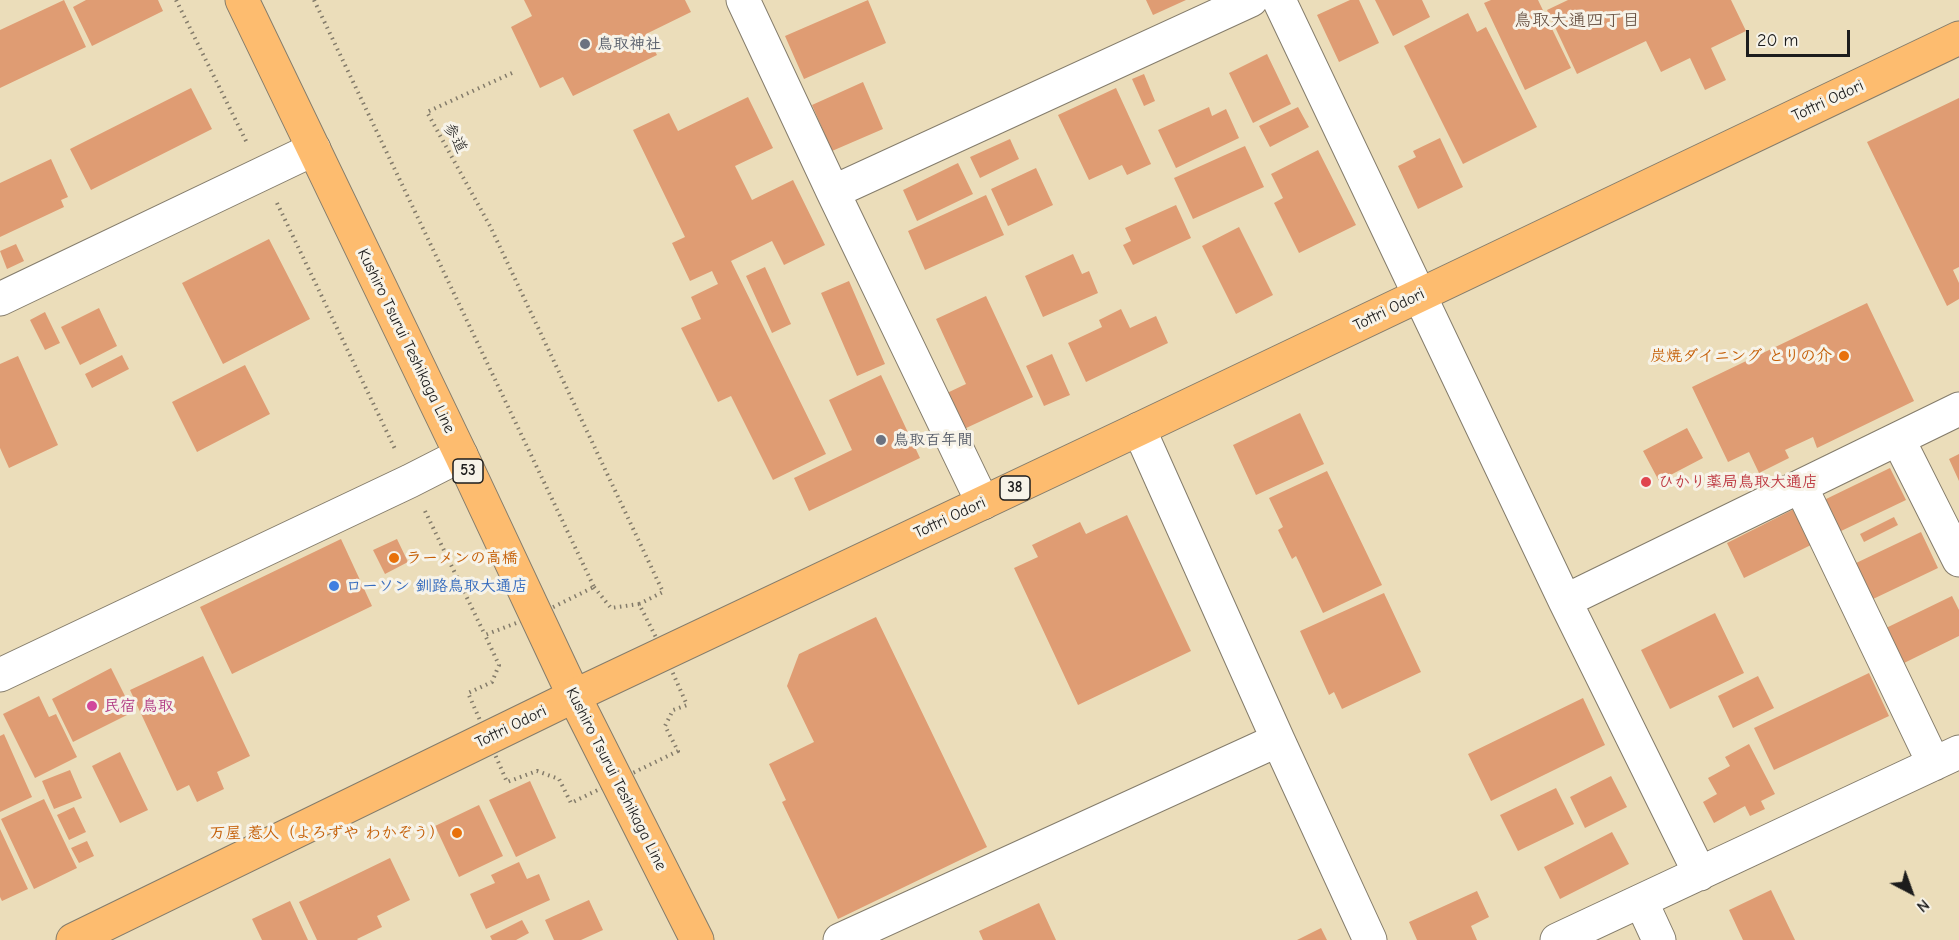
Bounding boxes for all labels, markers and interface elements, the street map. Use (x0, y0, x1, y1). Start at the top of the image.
district label: 鳥取大通四丁目 (1514, 10, 1640, 32)
scale bar (1749, 18, 1852, 56)
text: 20 m (1757, 30, 1798, 51)
place label: 鳥取神社 (597, 34, 661, 54)
marker: 鳥取神社 (578, 37, 592, 51)
street label: Tottri Odori (1789, 76, 1867, 126)
street label: 参道 (439, 119, 471, 157)
street label: Kushiro Tsurui Teshikaga Line (353, 246, 459, 436)
street label: Tottri Odori (1350, 285, 1428, 335)
place label: 炭焼ダイニング とりの介 (1650, 346, 1832, 366)
marker: 炭焼ダイニング とりの介 (1837, 349, 1851, 363)
place label: 鳥取百年間 (893, 430, 973, 450)
marker: 鳥取百年間 (874, 433, 888, 447)
road number: 53 (453, 459, 483, 483)
place label: ひかり薬局鳥取大通店 (1658, 472, 1818, 492)
marker: ひかり薬局鳥取大通店 (1639, 475, 1653, 489)
road number: 38 (1000, 476, 1030, 500)
street label: Tottri Odori (911, 493, 989, 543)
place label: ラーメンの高橋 (406, 548, 518, 568)
marker: ラーメンの高橋 (387, 551, 401, 565)
place label: ローソン 釧路鳥取大通店 (346, 576, 528, 596)
marker: ローソン 釧路鳥取大通店 (327, 579, 341, 593)
street label: Kushiro Tsurui Teshikaga Line (561, 684, 671, 874)
place label: 民宿 鳥取 (104, 696, 174, 716)
marker: 民宿 鳥取 (85, 699, 99, 713)
street label: Tottri Odori (472, 702, 550, 752)
place label: 万屋 惹人（よろずや わかぞう） (210, 823, 445, 843)
marker: 万屋 惹人（よろずや わかぞう） (450, 826, 464, 840)
north arrow (1881, 862, 1941, 922)
text: N (1913, 895, 1933, 916)

